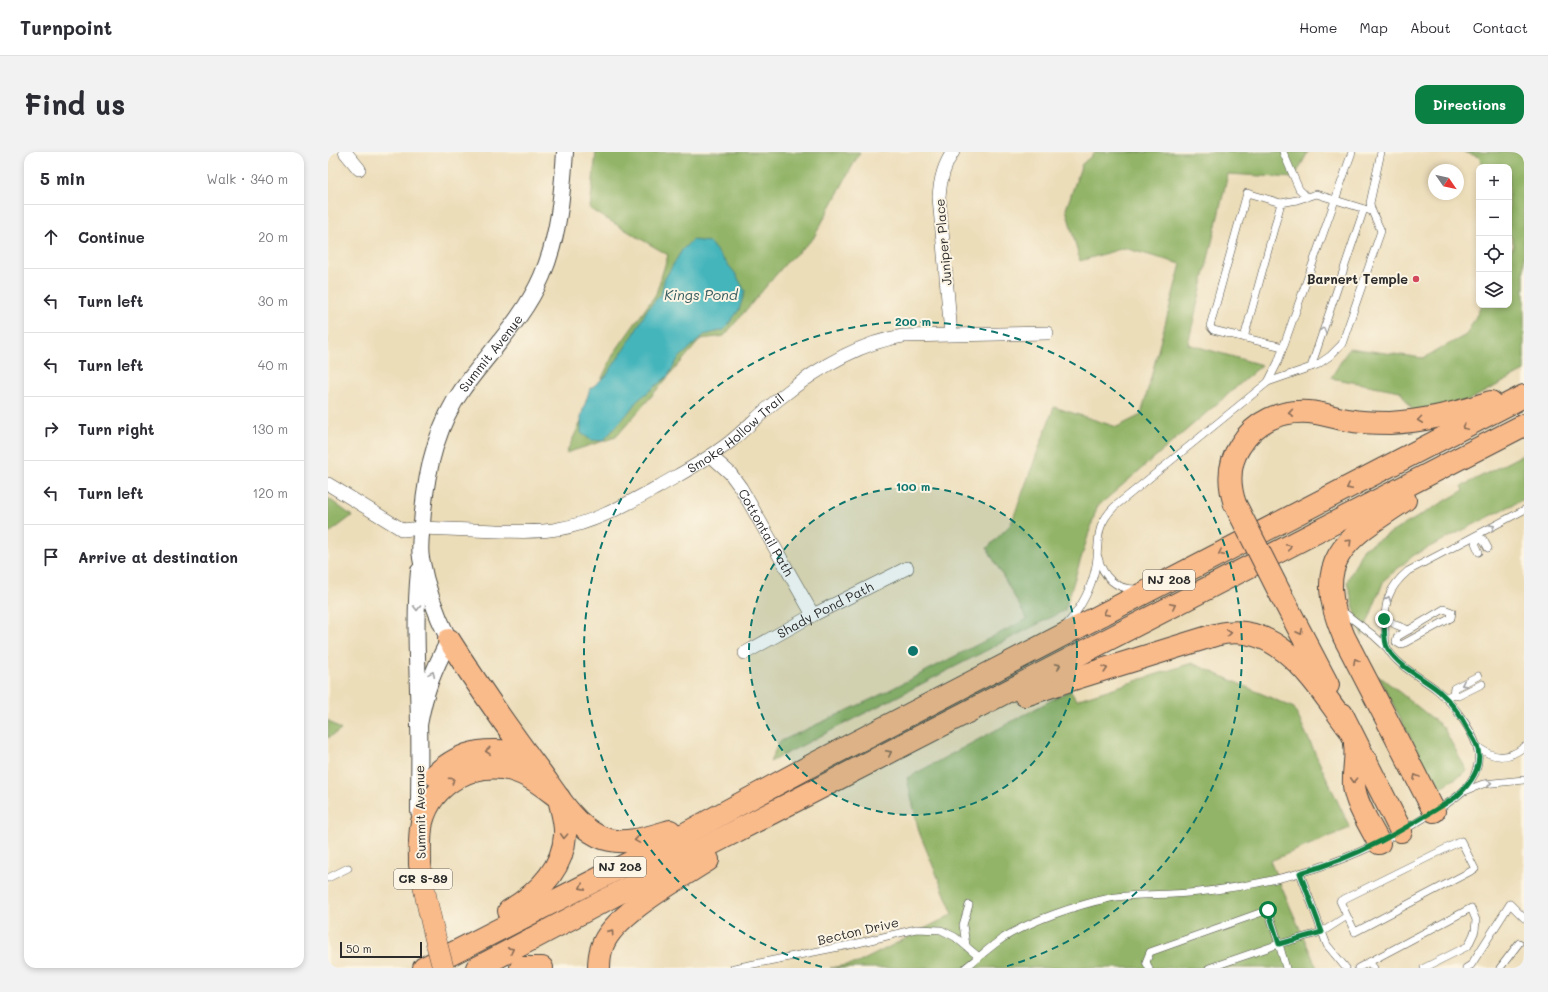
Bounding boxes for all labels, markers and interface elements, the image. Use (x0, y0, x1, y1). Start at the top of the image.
text: Turnpoint (20, 15, 112, 40)
text: Home (1299, 18, 1337, 37)
text: Map (1359, 18, 1388, 37)
text: About (1410, 18, 1451, 37)
text: Contact (1473, 18, 1528, 37)
button: Directions (1415, 85, 1524, 124)
text: Find us (24, 86, 125, 122)
north arrow (1428, 164, 1464, 200)
map controls (1476, 164, 1512, 308)
button: + (1476, 164, 1512, 200)
text: 5 min (40, 167, 85, 189)
text: Walk · 340 m (207, 170, 288, 187)
street label: Juniper Place (930, 198, 955, 286)
button: − (1476, 200, 1512, 236)
icon: ahead (40, 226, 62, 248)
text: Continue (78, 227, 145, 247)
text: 20 m (258, 228, 288, 245)
button: locate (1476, 236, 1512, 272)
place label: Barnert Temple (1307, 270, 1408, 287)
button: layers (1476, 272, 1512, 308)
marker: Barnert Temple (1411, 274, 1421, 284)
water label: Kings Pond (664, 285, 739, 304)
icon: left (40, 290, 62, 312)
text: Turn left (78, 291, 143, 311)
text: 30 m (258, 292, 288, 309)
street label: Summit Avenue (454, 311, 526, 395)
text: 200 m (895, 313, 931, 329)
one-way arrow (1319, 327, 1327, 334)
icon: left (40, 354, 62, 376)
text: Turn left (78, 355, 143, 375)
text: 40 m (258, 356, 288, 373)
street label: Smoke Hollow Trail (684, 389, 787, 476)
one-way arrow (1288, 408, 1294, 417)
one-way arrow (1417, 415, 1423, 424)
icon: right (40, 418, 62, 440)
text: Turn right (78, 419, 155, 439)
text: 130 m (252, 420, 288, 437)
one-way arrow (1461, 423, 1469, 430)
text: 100 m (896, 478, 930, 494)
icon: left (40, 482, 62, 504)
one-way arrow (1346, 482, 1353, 490)
text: Turn left (78, 483, 143, 503)
text: 120 m (252, 484, 288, 501)
street label: Cottontail Path (735, 485, 798, 579)
one-way arrow (1488, 524, 1495, 532)
one-way arrow (1344, 539, 1352, 547)
one-way arrow (1285, 544, 1292, 551)
icon: arrive (40, 546, 62, 568)
text: Arrive at destination (78, 547, 238, 567)
one-way arrow (1218, 549, 1225, 556)
road number: NJ 208 (1143, 570, 1195, 590)
street label: Shady Pond Path (774, 577, 876, 642)
one-way arrow (1383, 596, 1391, 603)
one-way arrow (1169, 603, 1177, 611)
one-way arrow (413, 605, 421, 611)
one-way arrow (1103, 608, 1110, 616)
route end (1375, 610, 1393, 628)
one-way arrow (1226, 628, 1232, 637)
one-way arrow (1295, 628, 1303, 635)
centre of rings (906, 644, 920, 658)
one-way arrow (1353, 658, 1361, 666)
one-way arrow (1054, 663, 1061, 671)
one-way arrow (1101, 665, 1108, 674)
one-way arrow (427, 670, 435, 678)
one-way arrow (1460, 679, 1468, 687)
one-way arrow (485, 746, 491, 755)
one-way arrow (885, 750, 892, 758)
street label: Summit Avenue (410, 765, 429, 859)
one-way arrow (1414, 773, 1421, 781)
one-way arrow (1350, 777, 1358, 783)
one-way arrow (447, 778, 454, 785)
one-way arrow (1485, 779, 1492, 788)
one-way arrow (560, 833, 569, 839)
one-way arrow (634, 835, 640, 843)
road number: NJ 208 (594, 857, 646, 877)
road number: CR S-89 (394, 869, 452, 889)
one-way arrow (579, 882, 586, 890)
route start (1259, 901, 1277, 919)
street label: Becton Drive (816, 913, 900, 948)
one-way arrow (606, 929, 613, 936)
scale bar (340, 940, 422, 959)
text: 50 m (346, 941, 372, 956)
one-way arrow (507, 947, 514, 954)

